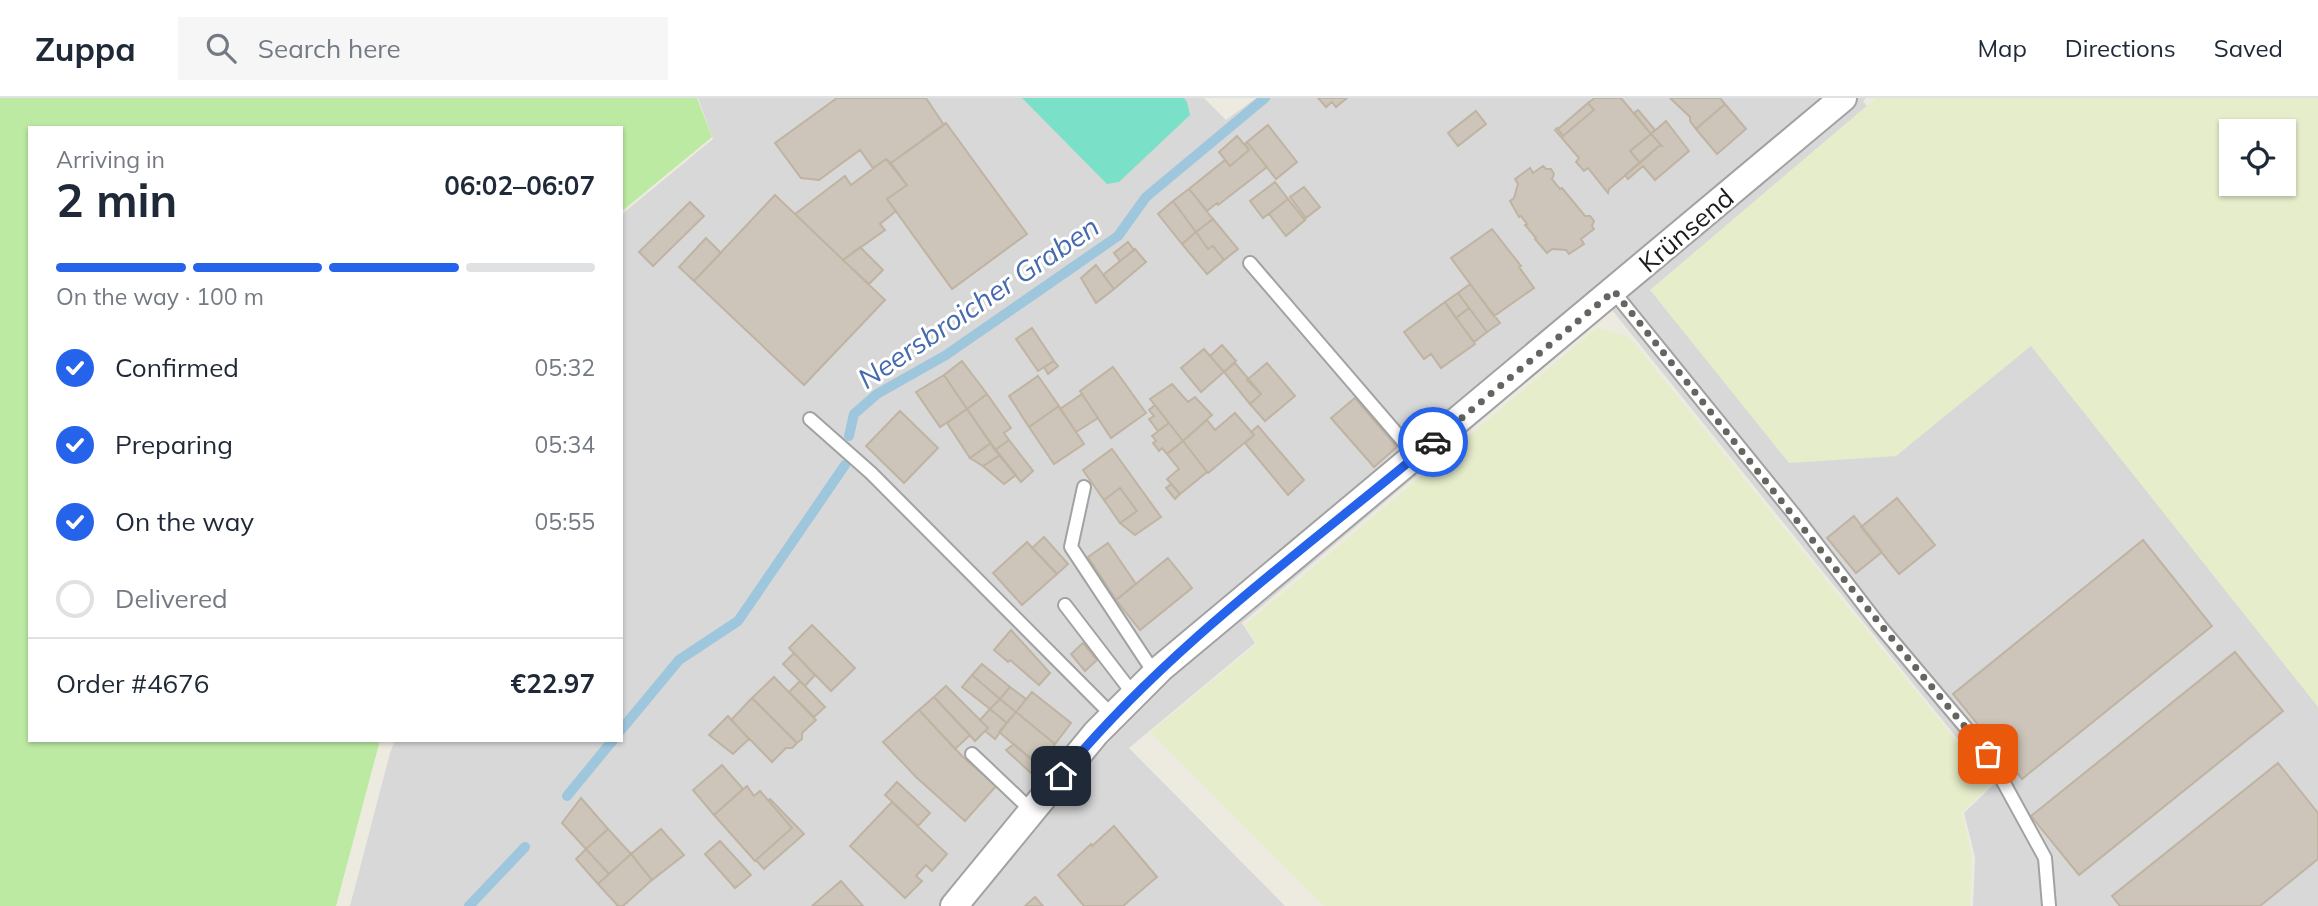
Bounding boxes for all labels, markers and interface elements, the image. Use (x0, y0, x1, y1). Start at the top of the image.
search box (178, 17, 668, 80)
text: Zuppa (35, 28, 136, 69)
icon: search (202, 29, 240, 67)
text: Search here (258, 32, 401, 65)
text: Map (1977, 33, 2027, 63)
text: Directions (2065, 33, 2176, 63)
text: Saved (2214, 33, 2283, 63)
map controls (2219, 119, 2296, 196)
button: locate (2219, 119, 2296, 196)
text: Arriving in (56, 145, 165, 174)
text: 06:02–06:07 (444, 169, 595, 202)
text: 2 min (56, 171, 177, 229)
street label: Krünsend (1632, 181, 1740, 279)
water label: Neersbroicher Graben (851, 208, 1105, 396)
text: On the way · 100 m (56, 282, 264, 311)
icon: check (56, 349, 94, 387)
text: Confirmed (115, 351, 239, 384)
text: 05:32 (535, 353, 595, 382)
courier (1398, 407, 1468, 477)
icon: car (1414, 423, 1452, 461)
icon: check (56, 426, 94, 464)
text: Preparing (115, 428, 233, 461)
text: 05:34 (535, 430, 595, 459)
icon: check (56, 503, 94, 541)
text: On the way (115, 505, 254, 538)
text: 05:55 (535, 507, 595, 536)
text: Delivered (115, 582, 228, 615)
text: Order #4676 (56, 667, 209, 700)
text: €22.97 (511, 667, 595, 700)
pin (1958, 724, 2018, 784)
icon: bag (1969, 735, 2007, 773)
pin (1031, 746, 1091, 806)
icon: home (1042, 757, 1080, 795)

